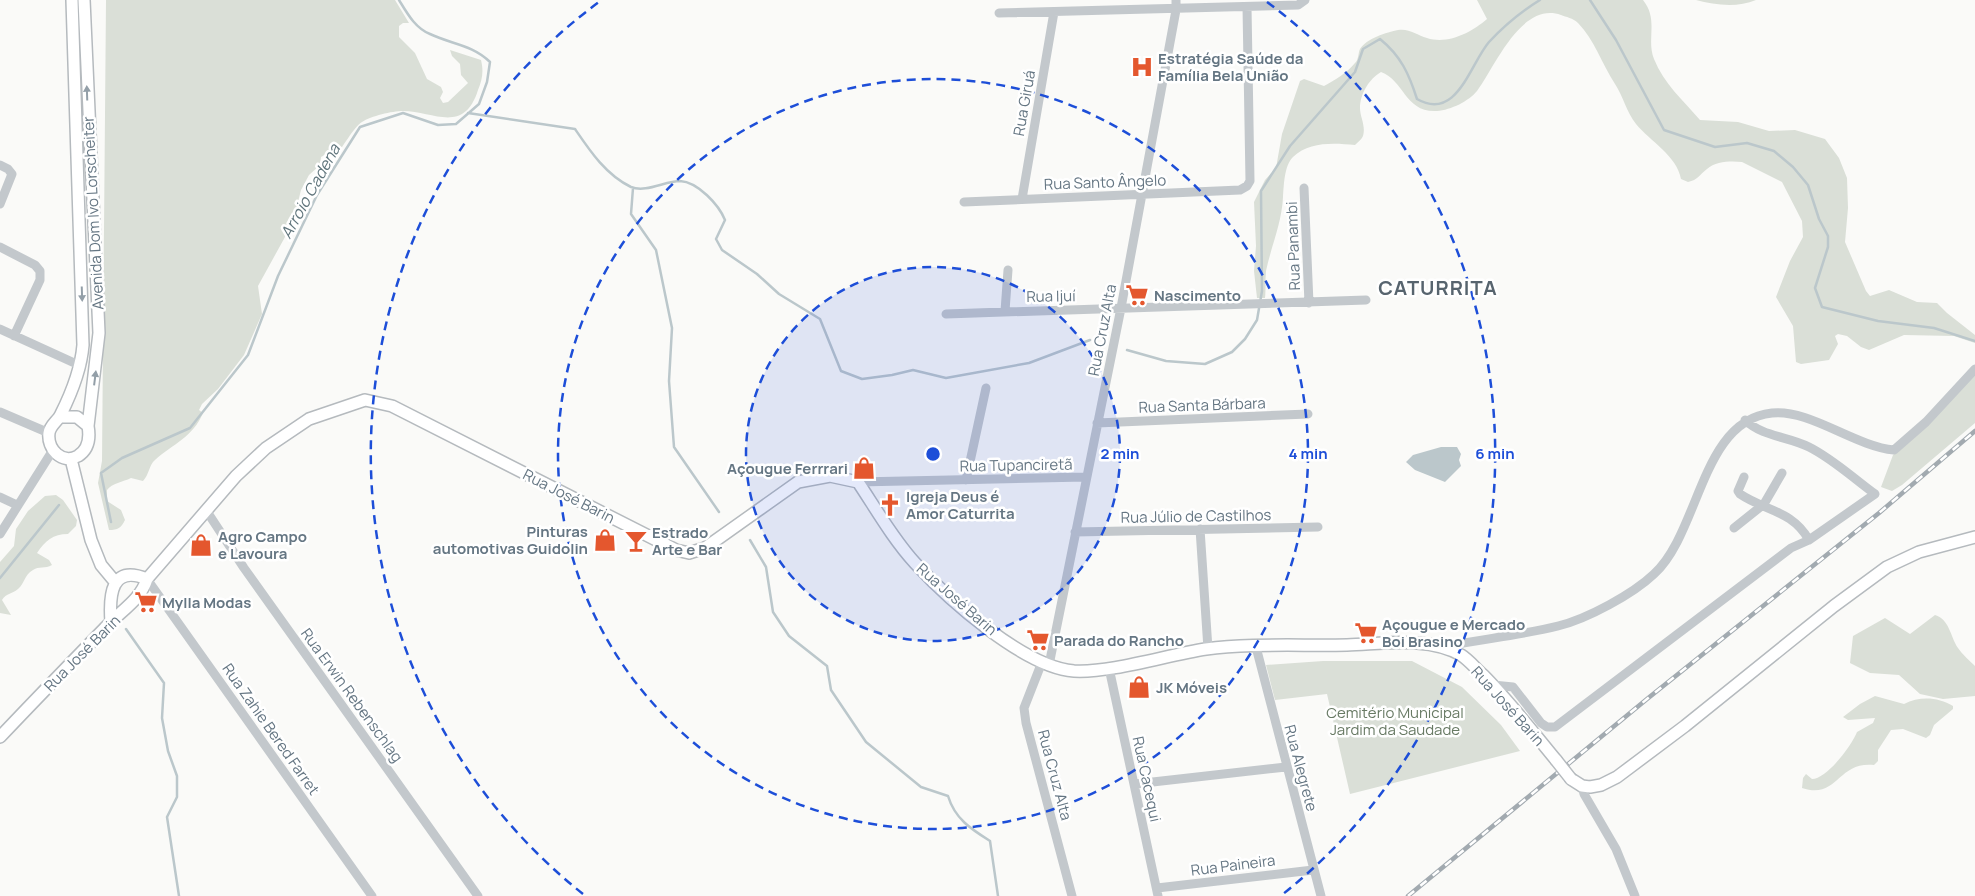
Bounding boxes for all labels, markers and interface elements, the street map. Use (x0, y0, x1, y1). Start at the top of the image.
place label: Estratégia Saúde da Família Bela União (1158, 48, 1304, 86)
hospital icon: Estratégia Saúde da Família Bela União (1129, 54, 1155, 80)
street label: Rua Giruá (1008, 68, 1040, 138)
one-way arrow (83, 85, 91, 101)
street label: Avenida Dom Ivo Lorscheiter (77, 115, 109, 310)
water label: Arroio Cadena (275, 139, 346, 242)
street label: Rua Santo Ângelo (1044, 169, 1167, 195)
street label: Rua Panambi (1281, 201, 1305, 291)
district label: CATURRITA (1378, 274, 1498, 301)
street label: Rua Cruz Alta (1083, 282, 1121, 378)
supermarket icon: Nascimento (1124, 282, 1150, 308)
street label: Rua Ijuí (1026, 285, 1076, 307)
place label: Nascimento (1154, 285, 1241, 306)
one-way arrow (79, 286, 87, 302)
one-way arrow (91, 369, 99, 385)
street label: Rua Santa Bárbara (1138, 392, 1266, 418)
text: 2 min (1100, 443, 1140, 464)
text: 4 min (1288, 443, 1328, 464)
text: 6 min (1475, 443, 1515, 464)
centre of rings (924, 445, 942, 463)
street label: Rua Tupanciretã (959, 454, 1073, 476)
shop icon: Açougue Ferrrari (851, 455, 877, 481)
place label: Açougue Ferrrari (727, 458, 848, 479)
street label: Rua José Barin (519, 464, 619, 528)
place label: Igreja Deus é Amor Caturrita (906, 486, 1015, 524)
church icon: Igreja Deus é Amor Caturrita (877, 492, 903, 518)
street label: Rua Júlio de Castilhos (1121, 504, 1272, 528)
place label: Pinturas automotivas Guidolin (433, 521, 588, 559)
place label: Estrado Arte e Bar (652, 522, 722, 560)
place label: Agro Campo e Lavoura (218, 526, 307, 564)
shop icon: Pinturas automotivas Guidolin (592, 527, 618, 553)
bar icon: Estrado Arte e Bar (623, 528, 649, 554)
shop icon: Agro Campo e Lavoura (188, 532, 214, 558)
street label: Rua José Barin (912, 558, 1002, 640)
supermarket icon: Mylla Modas (133, 589, 159, 615)
place label: Mylla Modas (162, 592, 251, 613)
street label: Rua José Barin (39, 610, 125, 696)
place label: Açougue e Mercado Boi Brasino (1382, 614, 1525, 652)
supermarket icon: Açougue e Mercado Boi Brasino (1353, 620, 1379, 646)
street label: Rua Erwin Rebenschlag (296, 624, 408, 766)
supermarket icon: Parada do Rancho (1025, 627, 1051, 653)
place label: Parada do Rancho (1054, 630, 1184, 651)
street label: Rua Zahie Bered Farret (218, 659, 324, 799)
street label: Rua José Barin (1467, 662, 1549, 750)
shop icon: JK Móveis (1126, 674, 1152, 700)
place label: JK Móveis (1156, 677, 1227, 698)
park label: Cemitério Municipal Jardim da Saudade (1326, 702, 1464, 740)
street label: Rua Alegrete (1279, 722, 1323, 814)
street label: Rua Cruz Alta (1033, 727, 1077, 823)
street label: Rua Cacequi (1128, 734, 1166, 824)
street label: Rua Paineira (1190, 849, 1276, 881)

